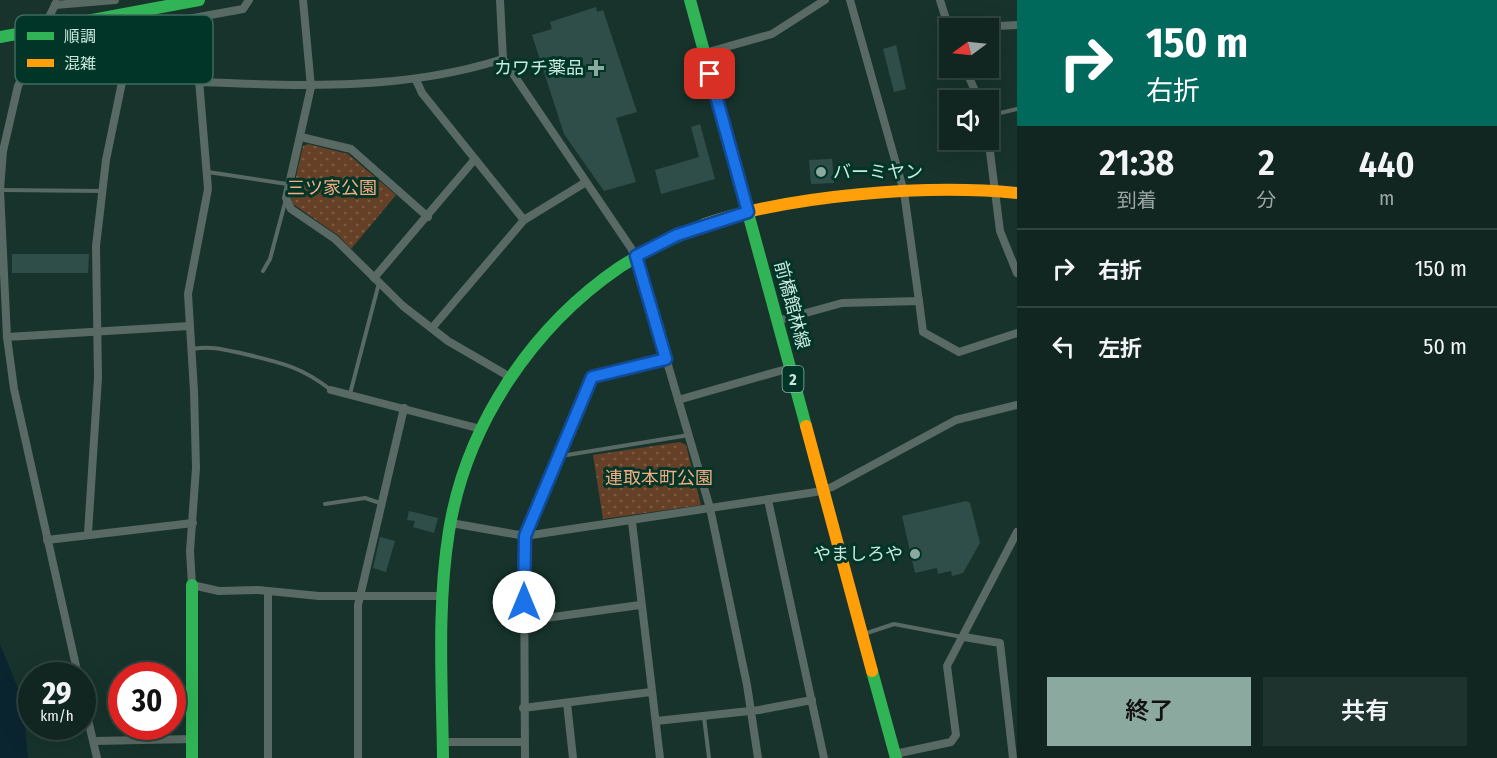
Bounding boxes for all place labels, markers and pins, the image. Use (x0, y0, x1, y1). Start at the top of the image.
pin (684, 48, 735, 99)
place label: カワチ薬品 (494, 57, 584, 79)
marker: カワチ薬品 (589, 61, 603, 75)
place label: バーミヤン (833, 161, 923, 183)
marker: バーミヤン (814, 165, 828, 179)
place label: やましろや (813, 543, 903, 565)
marker: やましろや (908, 547, 922, 561)

